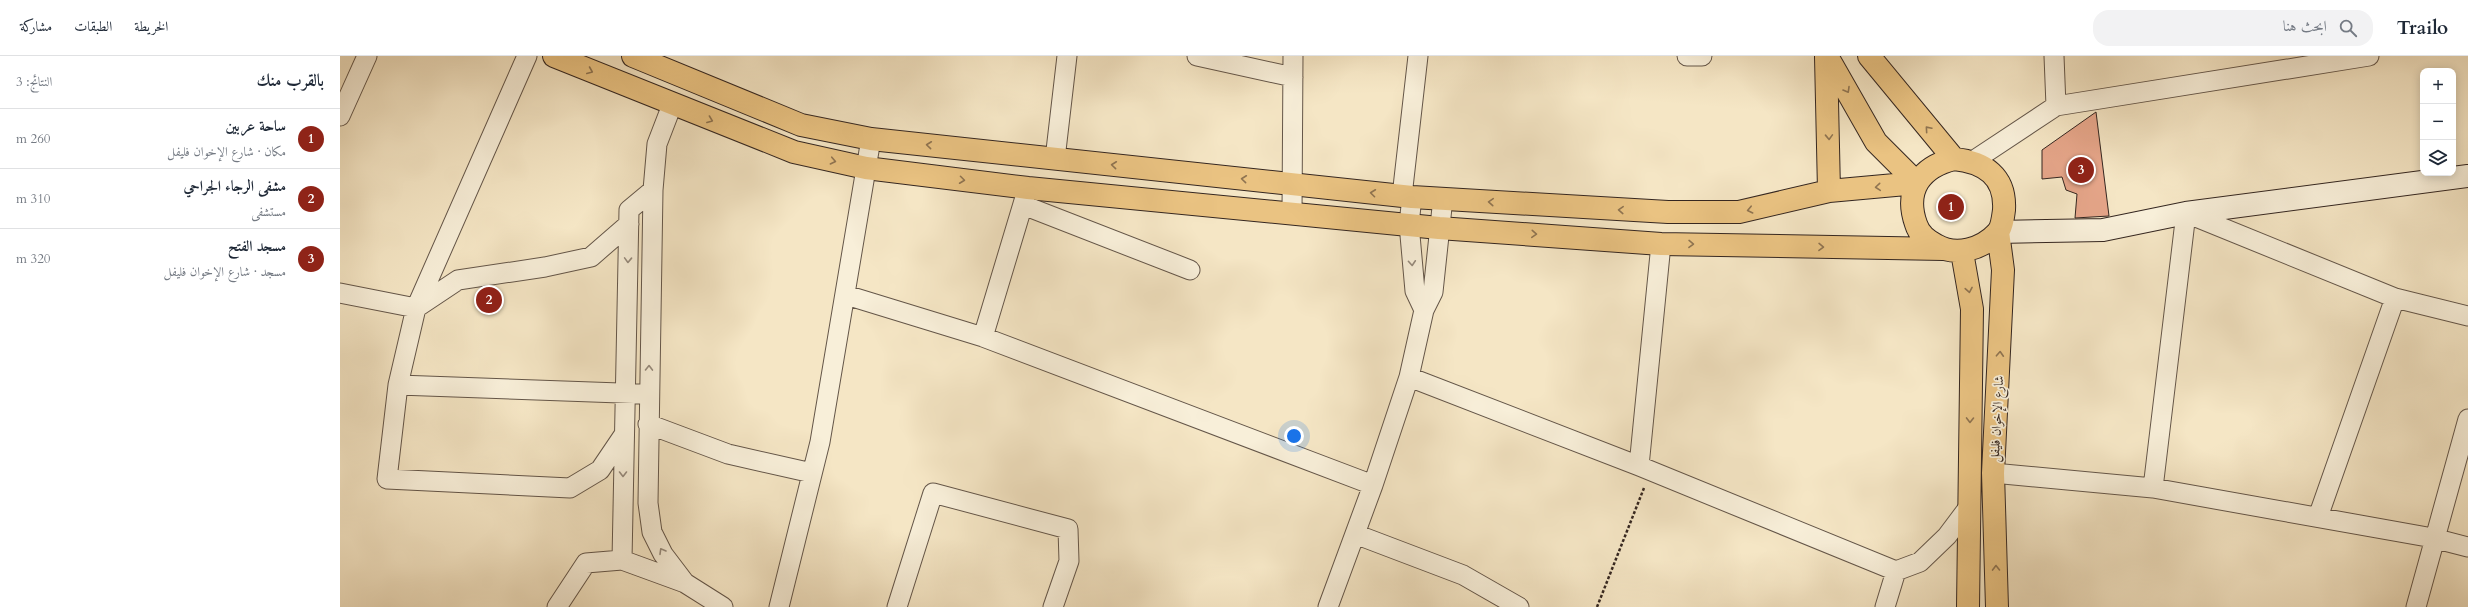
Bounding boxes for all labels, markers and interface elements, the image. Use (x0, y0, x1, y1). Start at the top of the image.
search box (2093, 10, 2373, 46)
text: Trailo (2397, 15, 2448, 41)
text: ابحث هنا (2283, 16, 2327, 36)
text: مشاركة (20, 17, 52, 36)
text: الطبقات (74, 17, 112, 36)
text: الخريطة (134, 17, 168, 36)
icon: search (2337, 17, 2359, 39)
one-way arrow (585, 66, 593, 74)
map controls (2420, 68, 2456, 176)
button: + (2420, 68, 2456, 104)
text: بالقرب منك (257, 69, 324, 92)
text: النتائج: 3 (16, 73, 52, 91)
one-way arrow (1842, 86, 1849, 93)
button: − (2420, 104, 2456, 140)
text: ساحة عربين (225, 116, 286, 136)
one-way arrow (707, 116, 714, 124)
one-way arrow (1926, 127, 1933, 134)
text: 260 m (16, 130, 50, 148)
text: 1 (308, 130, 314, 148)
one-way arrow (1825, 134, 1833, 140)
button: layers (2420, 140, 2456, 176)
one-way arrow (926, 141, 932, 150)
text: مكان · شارع الإخوان فليفل (167, 143, 286, 161)
pin: 3 (2068, 155, 2094, 185)
one-way arrow (830, 156, 836, 165)
one-way arrow (1111, 161, 1117, 170)
one-way arrow (1241, 174, 1247, 183)
one-way arrow (959, 175, 965, 184)
text: مشفى الرجاء الجراحي (183, 176, 286, 196)
one-way arrow (1875, 182, 1881, 191)
one-way arrow (1370, 189, 1376, 198)
text: 310 m (16, 190, 50, 208)
text: 2 (308, 190, 314, 208)
pin: 1 (1938, 192, 1964, 222)
one-way arrow (1488, 197, 1494, 206)
text: مستشفى (251, 203, 286, 221)
one-way arrow (1747, 205, 1754, 213)
one-way arrow (1618, 206, 1624, 215)
one-way arrow (1531, 230, 1537, 239)
text: مسجد الفتح (228, 236, 286, 256)
one-way arrow (1688, 240, 1694, 248)
one-way arrow (1818, 243, 1824, 251)
text: 320 m (16, 250, 50, 268)
text: 3 (308, 250, 314, 268)
one-way arrow (624, 257, 632, 263)
one-way arrow (1408, 260, 1417, 266)
text: مسجد · شارع الإخوان فليفل (163, 263, 286, 281)
pin: 2 (476, 285, 502, 315)
one-way arrow (1964, 287, 1972, 293)
one-way arrow (1995, 351, 2004, 357)
one-way arrow (645, 365, 653, 371)
street label: شارع الإخوان فليفل (1986, 375, 2010, 463)
one-way arrow (1966, 417, 1974, 423)
your location (1284, 426, 1304, 446)
one-way arrow (618, 471, 627, 477)
one-way arrow (660, 548, 667, 555)
one-way arrow (1991, 565, 2000, 571)

